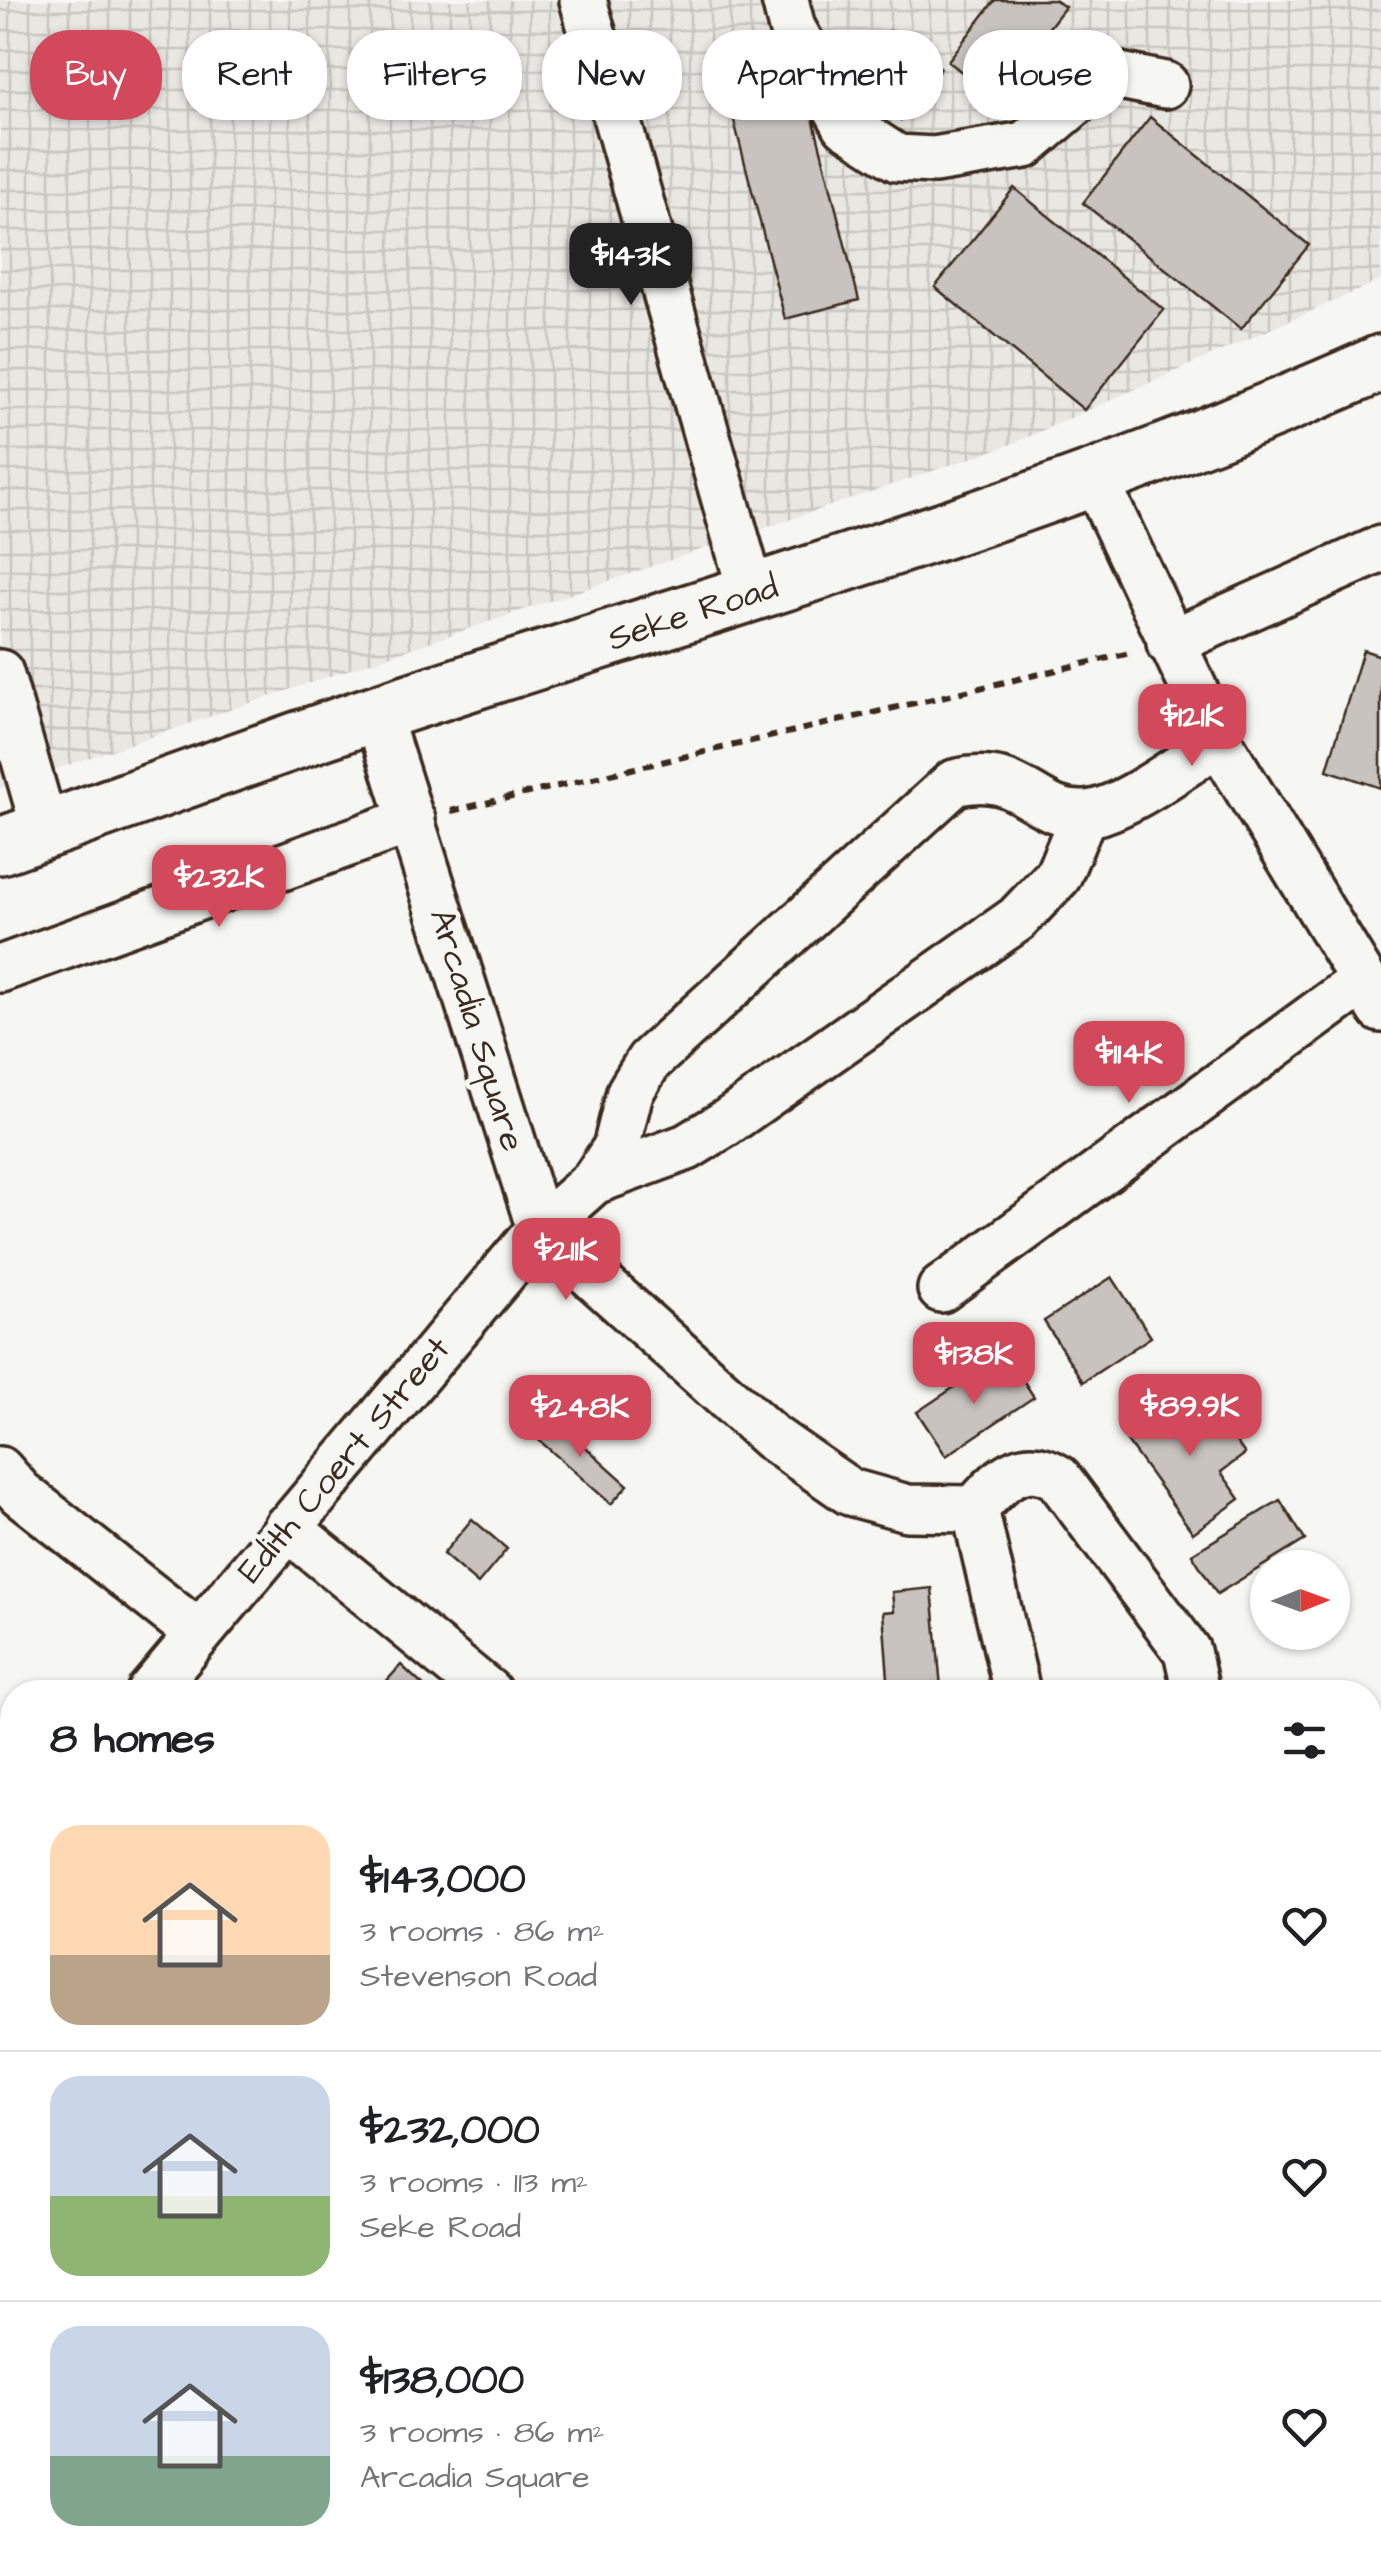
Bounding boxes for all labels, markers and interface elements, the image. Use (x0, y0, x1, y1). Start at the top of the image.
chip: Buy (30, 30, 162, 120)
chip: Rent (182, 30, 327, 120)
chip: Filters (347, 30, 522, 120)
chip: New (542, 30, 682, 120)
chip: Apartment (702, 30, 943, 120)
chip: House (963, 30, 1128, 120)
pin: $143K (561, 223, 701, 308)
text: $143K (591, 233, 671, 278)
street label: Seke Road (602, 562, 784, 664)
pin: $121K (1122, 684, 1262, 769)
text: $121K (1160, 694, 1224, 739)
pin: $232K (149, 845, 289, 930)
text: $232K (174, 855, 264, 900)
street label: Arcadia Square (417, 903, 537, 1157)
pin: $114K (1059, 1021, 1199, 1106)
text: $114K (1095, 1031, 1163, 1076)
pin: $211K (496, 1218, 636, 1303)
text: $211K (534, 1228, 598, 1273)
pin: $138K (904, 1322, 1044, 1407)
street label: Edith Coert Street (226, 1326, 462, 1594)
text: $138K (935, 1332, 1013, 1377)
pin: $89.9K (1109, 1374, 1271, 1459)
pin: $248K (510, 1375, 650, 1460)
text: $89.9K (1141, 1384, 1239, 1429)
text: $248K (531, 1385, 629, 1430)
north arrow (1250, 1550, 1350, 1650)
map controls (1250, 1550, 1350, 1650)
text: 8 homes (50, 1711, 215, 1769)
icon: filters (1277, 1713, 1332, 1768)
text: $143,000 (360, 1851, 526, 1909)
icon: home (130, 1865, 250, 1985)
icon: heart (1277, 1898, 1332, 1953)
text: 3 rooms · 86 m² (360, 1909, 604, 1954)
text: Stevenson Road (360, 1954, 597, 1999)
text: $232,000 (360, 2102, 540, 2160)
icon: home (130, 2116, 250, 2236)
icon: heart (1277, 2149, 1332, 2204)
text: 3 rooms · 113 m² (360, 2160, 588, 2205)
text: Seke Road (360, 2205, 521, 2250)
text: $138,000 (360, 2352, 524, 2410)
icon: home (130, 2366, 250, 2486)
icon: heart (1277, 2399, 1332, 2454)
text: 3 rooms · 86 m² (360, 2410, 604, 2455)
text: Arcadia Square (360, 2455, 590, 2500)

